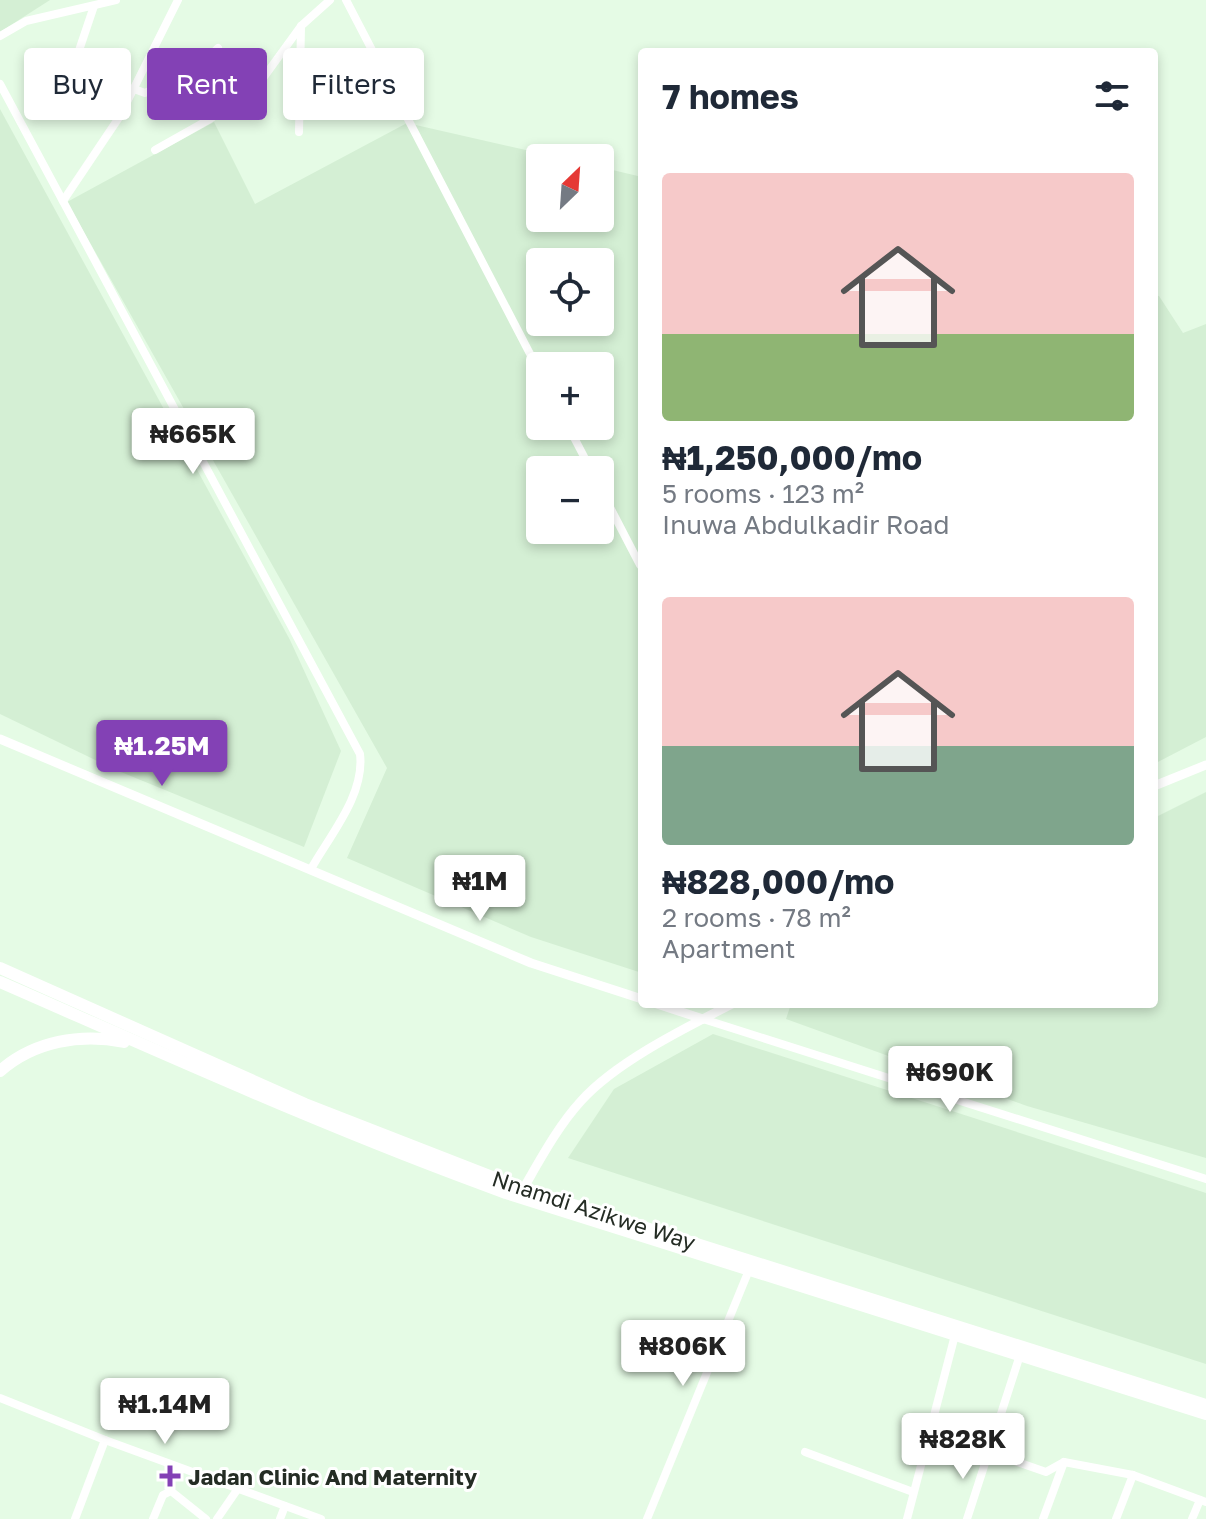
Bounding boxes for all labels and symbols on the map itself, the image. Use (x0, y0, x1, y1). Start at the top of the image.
north arrow (526, 144, 614, 232)
pin: ₦665K (137, 408, 249, 476)
pin: ₦1.25M (97, 720, 227, 788)
pin: ₦1M (441, 855, 519, 923)
pin: ₦690K (894, 1046, 1006, 1114)
street label: Nnamdi Azikwe Way (489, 1164, 699, 1256)
pin: ₦806K (627, 1320, 739, 1388)
pin: ₦1.14M (100, 1378, 230, 1446)
pin: ₦828K (907, 1413, 1019, 1481)
place label: Jadan Clinic And Maternity (188, 1463, 477, 1490)
marker: Jadan Clinic And Maternity (159, 1465, 181, 1487)

